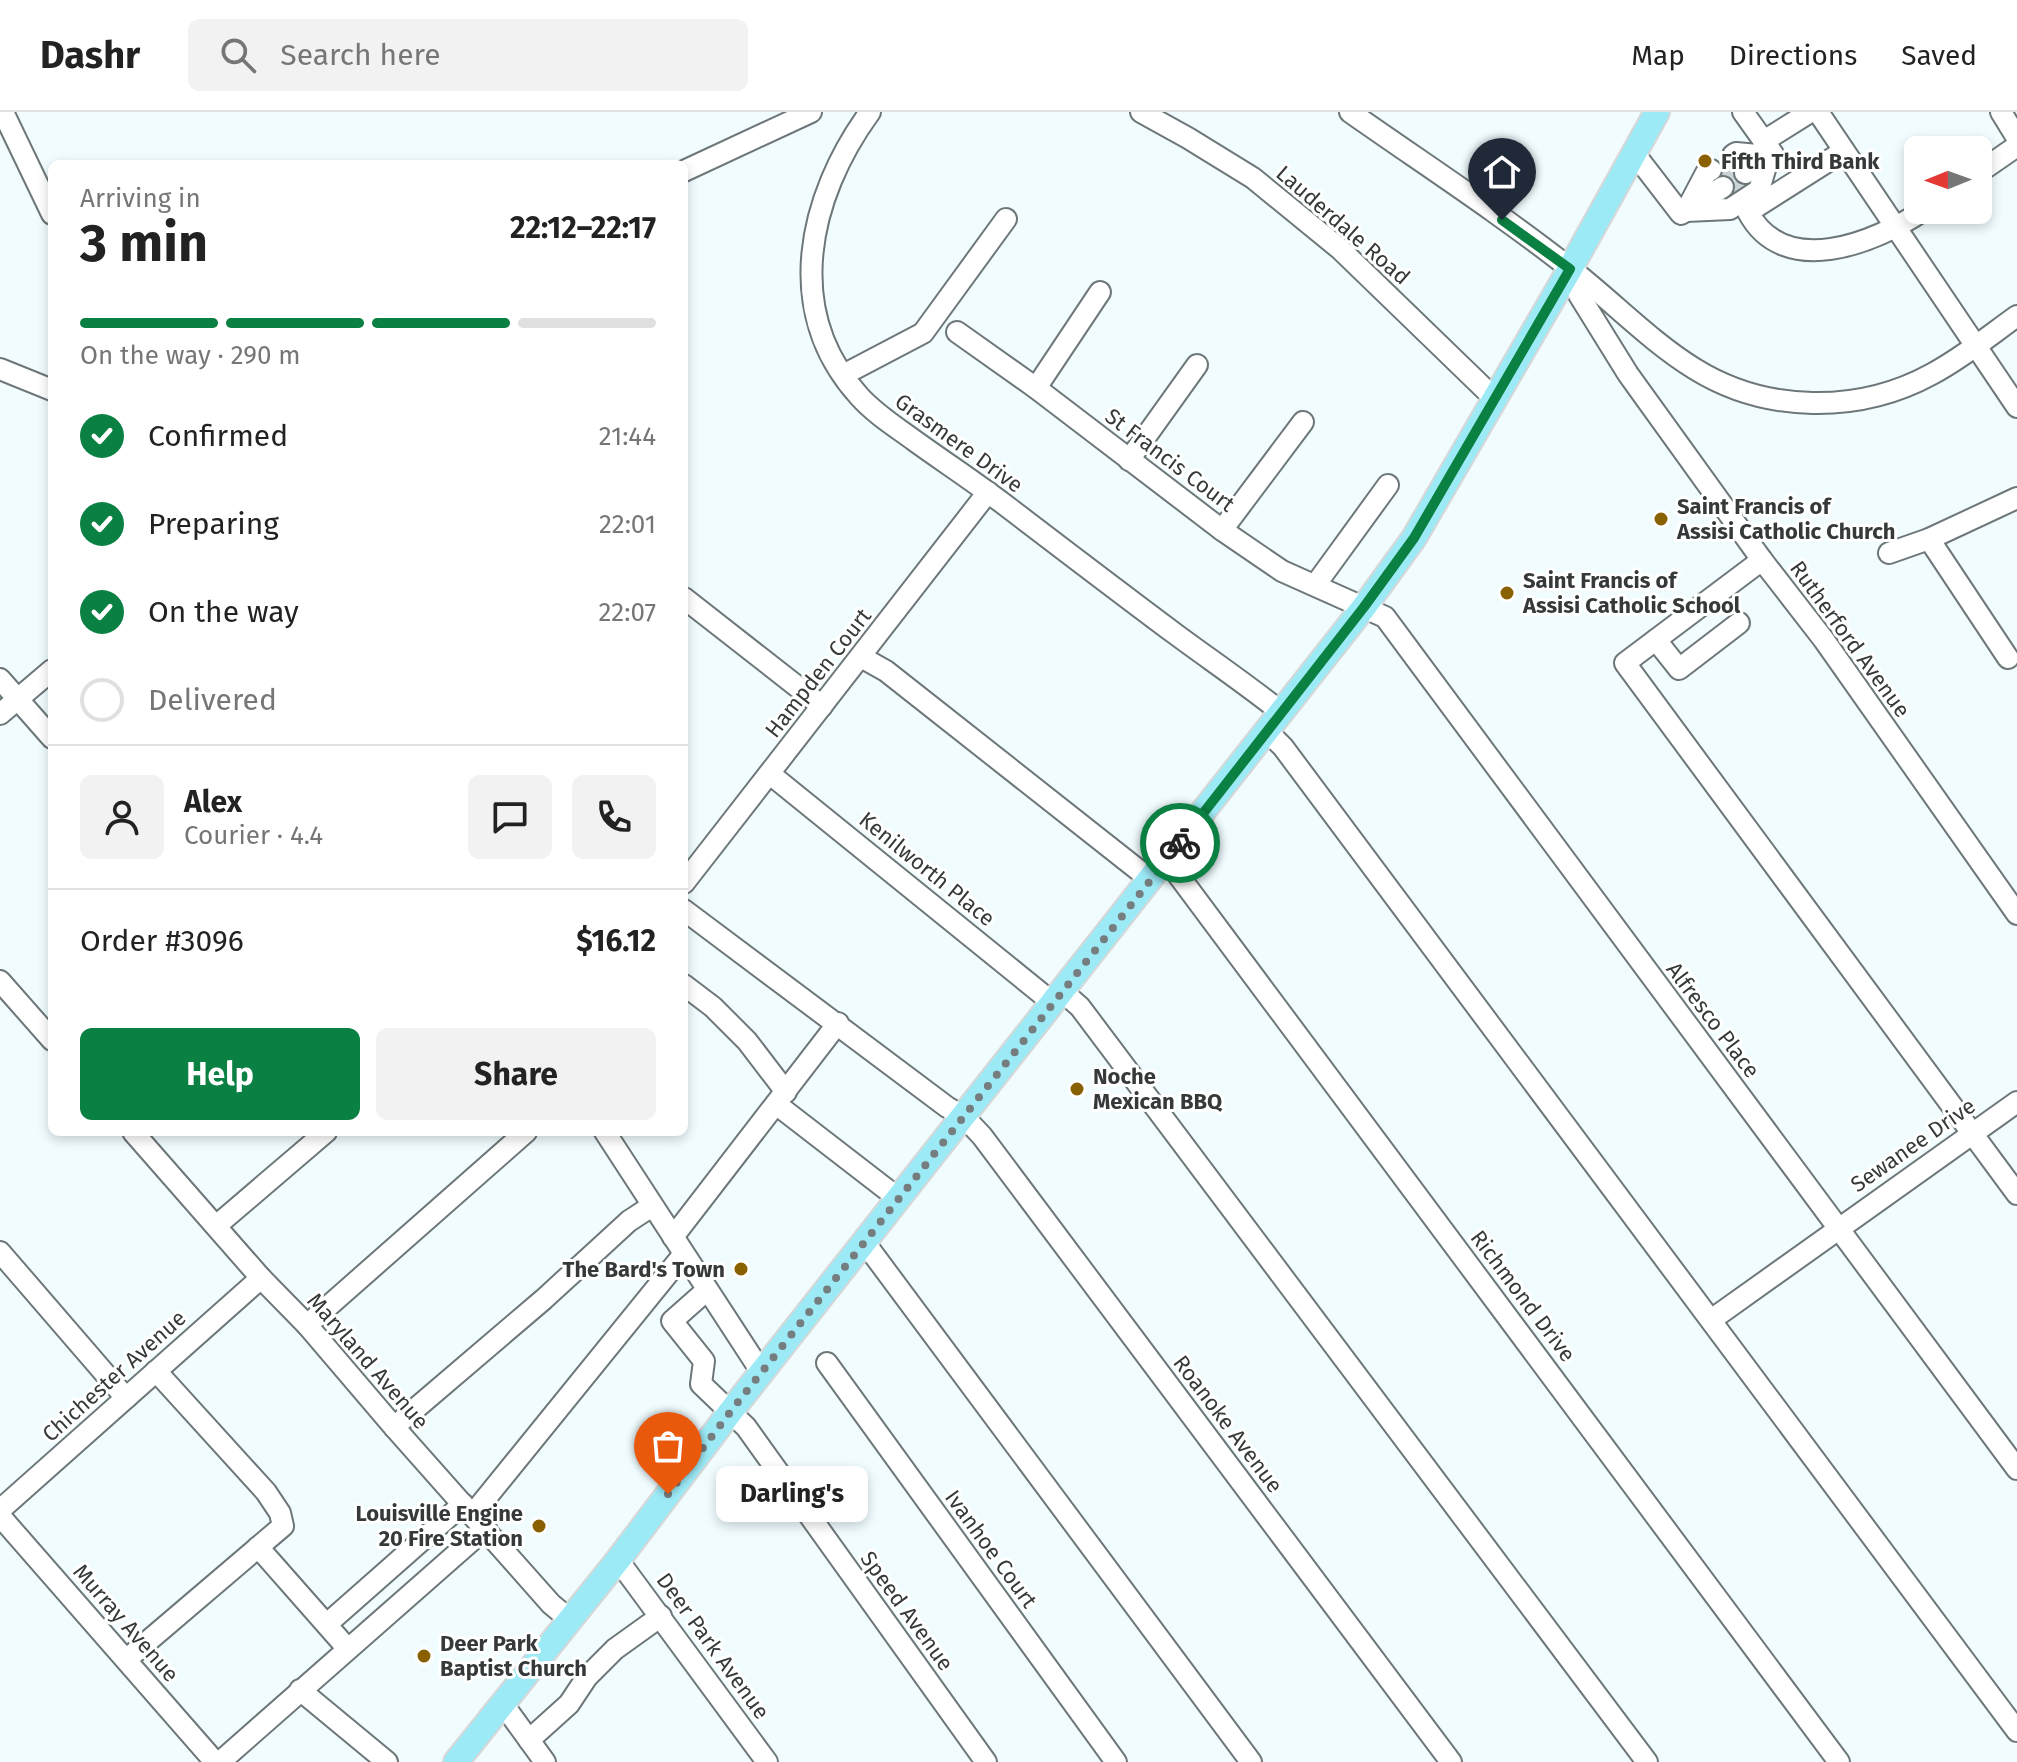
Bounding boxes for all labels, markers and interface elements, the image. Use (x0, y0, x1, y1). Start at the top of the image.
search box (188, 19, 748, 91)
text: Dashr (40, 32, 140, 78)
icon: search (216, 33, 260, 77)
text: Search here (280, 37, 441, 73)
text: Map (1631, 39, 1685, 72)
text: Directions (1729, 39, 1857, 72)
text: Saved (1901, 39, 1977, 72)
north arrow (1904, 136, 1992, 224)
map controls (1904, 136, 1992, 224)
pin (1468, 138, 1536, 220)
place label: Fifth Third Bank (1721, 148, 1880, 175)
icon: home (1480, 150, 1524, 194)
marker: Fifth Third Bank (1696, 152, 1714, 170)
street label: Lauderdale Road (1271, 160, 1415, 290)
text: Arriving in (80, 183, 201, 214)
text: 22:12–22:17 (510, 210, 656, 246)
text: 3 min (80, 212, 208, 275)
text: On the way · 290 m (80, 340, 301, 371)
street label: Grasmere Drive (890, 387, 1028, 499)
street label: St Francis Court (1100, 403, 1240, 518)
icon: check (80, 414, 124, 458)
text: Confirmed (148, 418, 288, 454)
text: 21:44 (599, 421, 656, 452)
place label: Saint Francis of Assisi Catholic Church (1676, 493, 1895, 545)
icon: check (80, 502, 124, 546)
text: Preparing (148, 506, 279, 542)
text: 22:01 (599, 509, 656, 540)
marker: Saint Francis of Assisi Catholic Church (1652, 510, 1670, 528)
street label: Rutherford Avenue (1784, 555, 1916, 723)
place label: Saint Francis of Assisi Catholic School (1522, 567, 1741, 619)
marker: Saint Francis of Assisi Catholic School (1498, 584, 1516, 602)
icon: check (80, 590, 124, 634)
text: On the way (148, 594, 299, 630)
text: 22:07 (598, 597, 656, 628)
street label: Hampden Court (759, 603, 877, 743)
text: Delivered (148, 682, 277, 718)
button: person (80, 775, 164, 859)
button: chat (468, 775, 552, 859)
button: phone (572, 775, 656, 859)
text: Alex (184, 784, 242, 820)
courier (1140, 803, 1220, 883)
street label: Kenilworth Place (854, 806, 1000, 932)
text: Courier · 4.4 (184, 820, 323, 851)
icon: bike (1158, 821, 1202, 865)
text: Order #3096 (80, 923, 244, 959)
text: $16.12 (576, 923, 656, 959)
street label: Alfresco Place (1661, 957, 1765, 1083)
button: Help (80, 1028, 360, 1120)
button: Share (376, 1028, 656, 1120)
place label: Noche Mexican BBQ (1093, 1063, 1223, 1115)
marker: Noche Mexican BBQ (1068, 1080, 1086, 1098)
street label: Sewanee Drive (1846, 1092, 1980, 1198)
street label: Richmond Drive (1465, 1225, 1581, 1367)
place label: The Bard's Town (563, 1256, 725, 1283)
marker: The Bard's Town (732, 1260, 750, 1278)
street label: Maryland Avenue (302, 1287, 434, 1435)
street label: Chichester Avenue (37, 1304, 191, 1448)
street label: Roanoke Avenue (1167, 1350, 1289, 1498)
pin (634, 1412, 702, 1494)
icon: bag (646, 1424, 690, 1468)
callout: Darling's (716, 1466, 868, 1522)
text: Darling's (740, 1478, 844, 1509)
street label: Ivanhoe Court (939, 1485, 1043, 1613)
place label: Louisville Engine 20 Fire Station (355, 1500, 523, 1552)
marker: Louisville Engine 20 Fire Station (530, 1517, 548, 1535)
street label: Speed Avenue (855, 1546, 959, 1676)
street label: Murray Avenue (67, 1559, 185, 1687)
street label: Deer Park Avenue (651, 1567, 775, 1725)
place label: Deer Park Baptist Church (440, 1630, 587, 1682)
marker: Deer Park Baptist Church (415, 1647, 433, 1665)

